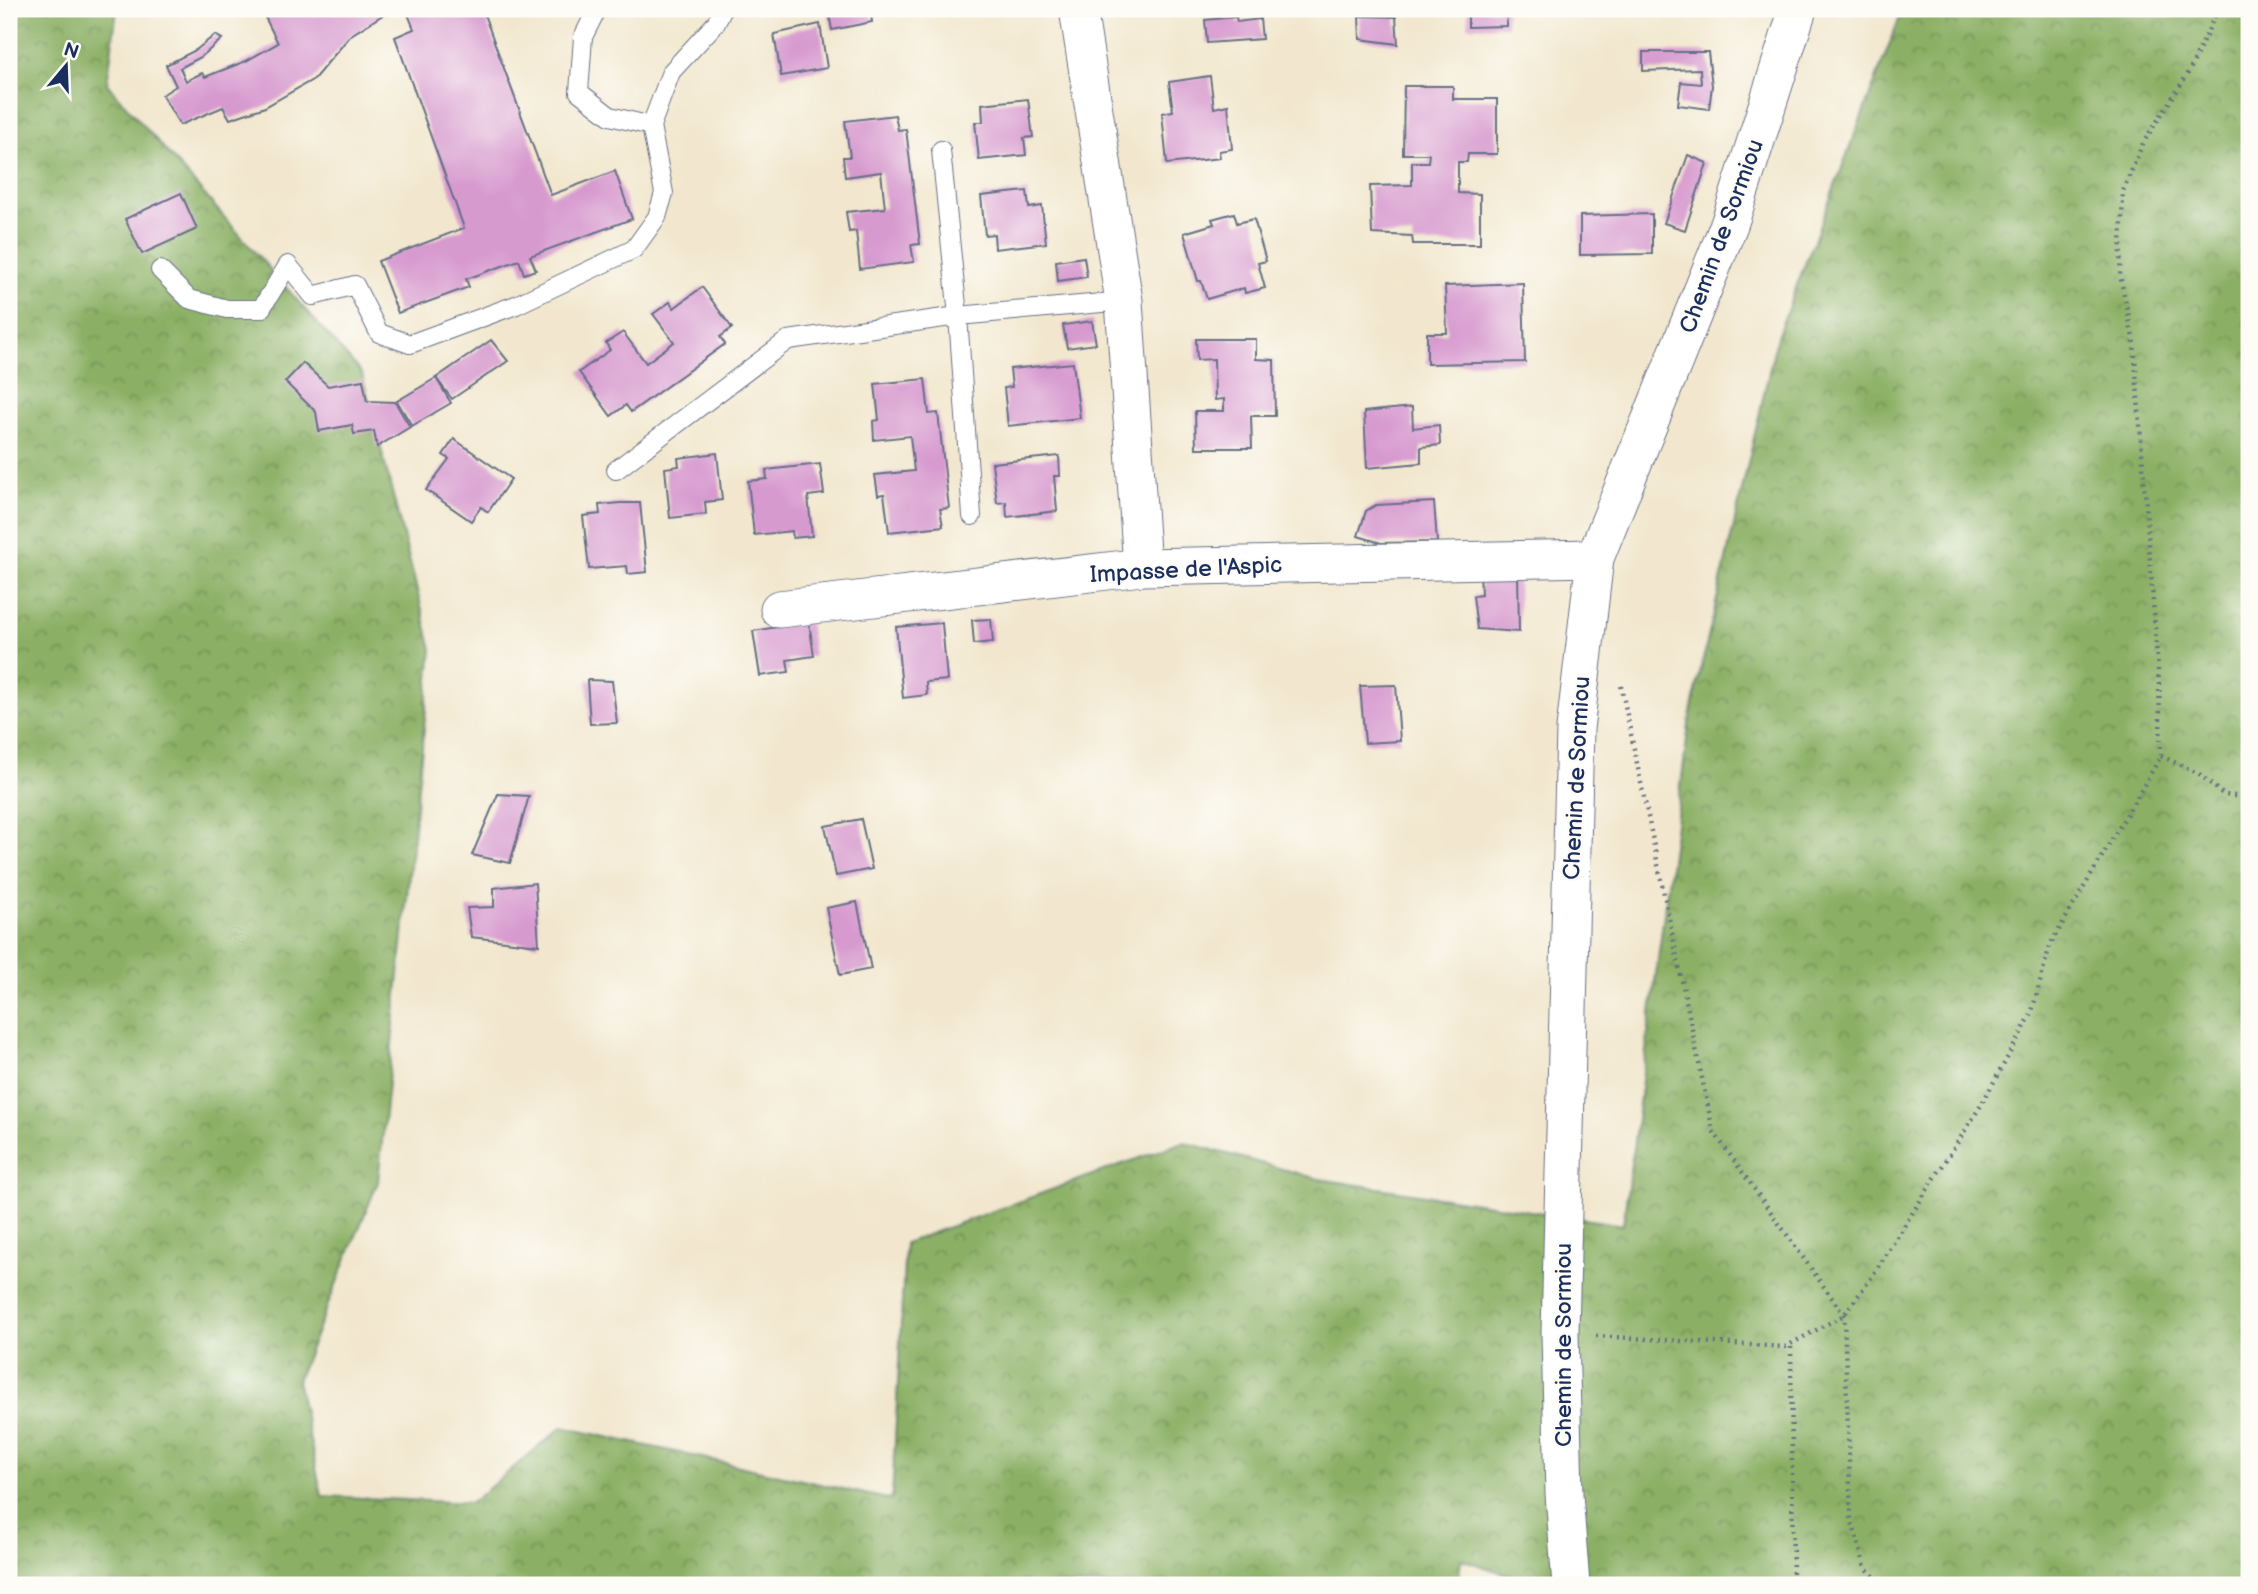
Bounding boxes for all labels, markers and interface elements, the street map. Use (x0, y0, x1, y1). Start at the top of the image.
north arrow (32, 32, 102, 102)
text: N (61, 38, 82, 65)
street label: Chemin de Sormiou (1674, 136, 1770, 337)
street label: Impasse de l'Aspic (1089, 551, 1283, 589)
street label: Chemin de Sormiou (1558, 675, 1596, 881)
street label: Chemin de Sormiou (1550, 1243, 1578, 1447)

